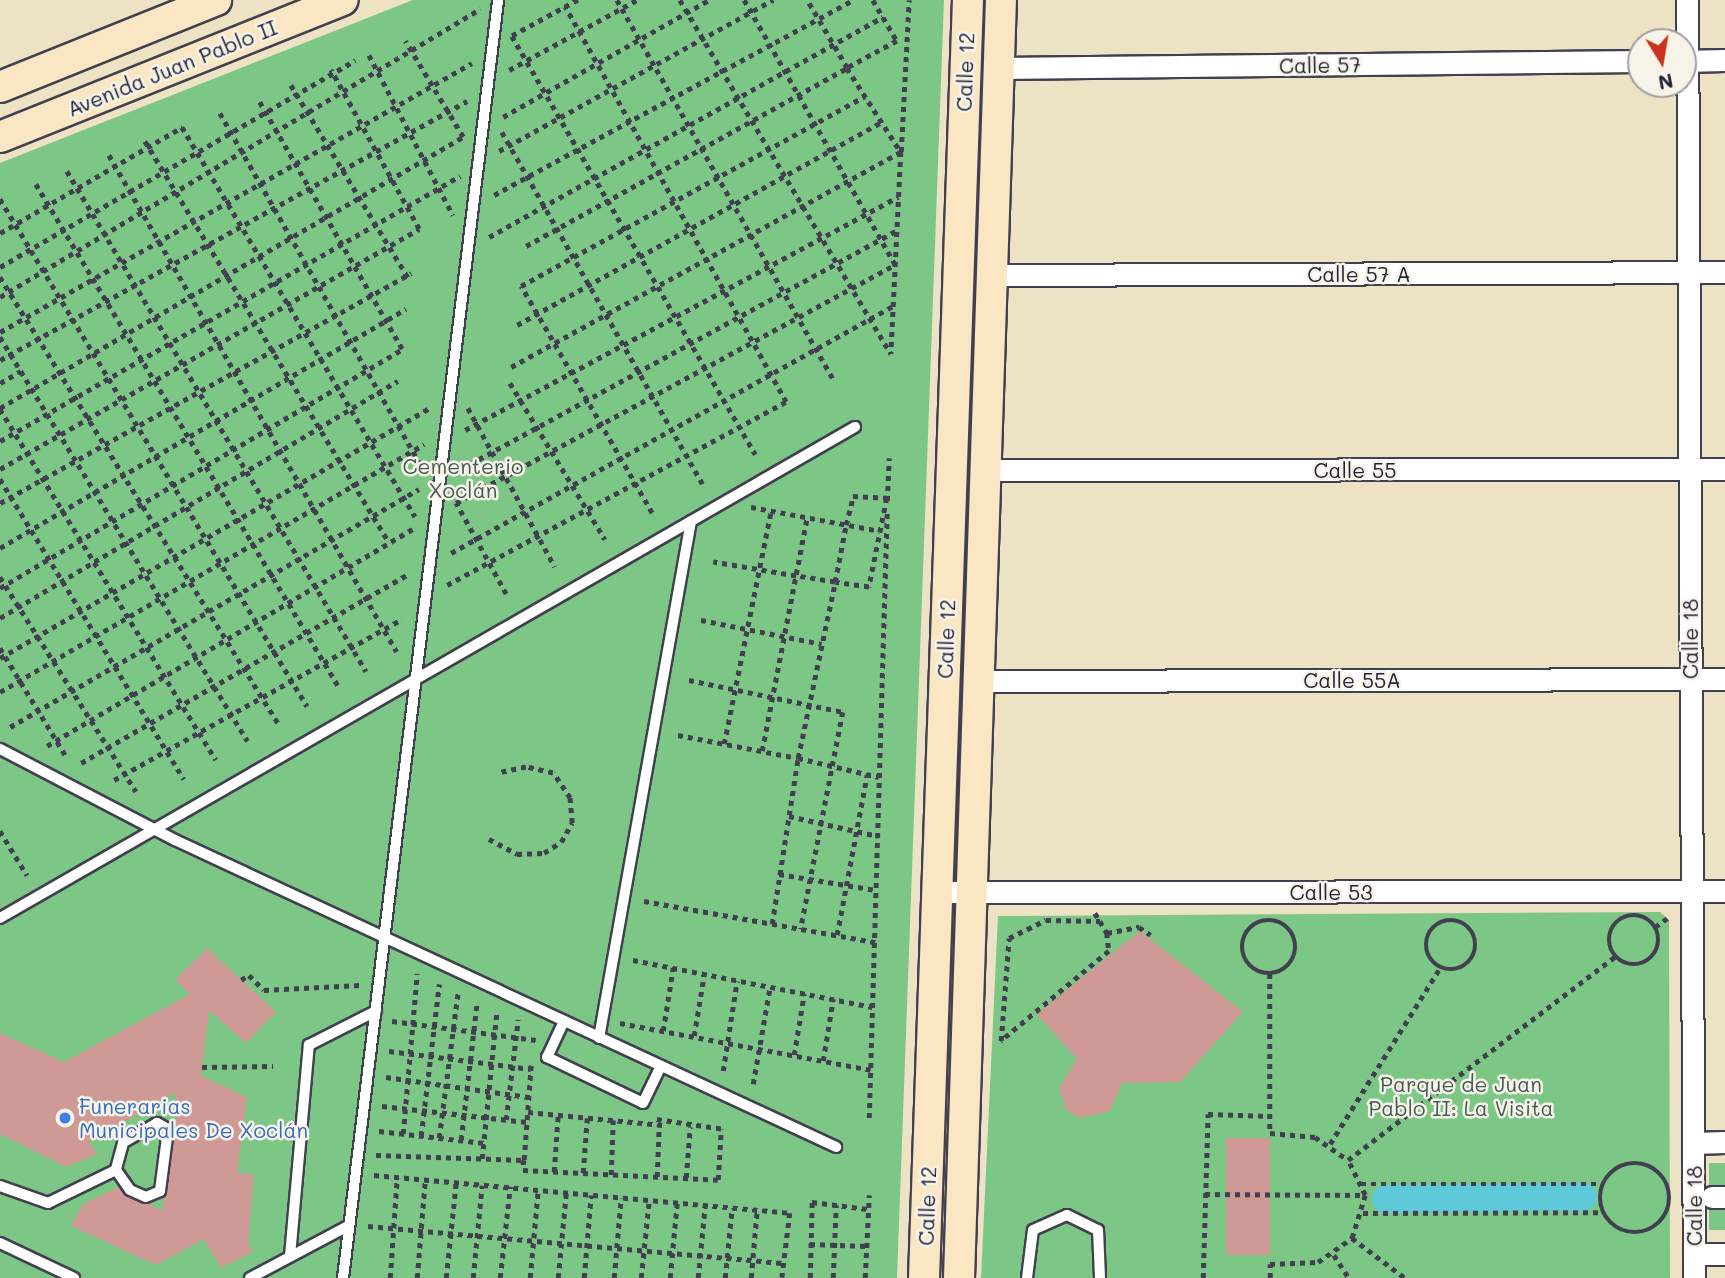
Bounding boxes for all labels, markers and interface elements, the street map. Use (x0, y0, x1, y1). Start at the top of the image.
street label: Avenida Juan Pablo II (63, 14, 281, 122)
north arrow (1627, 28, 1697, 98)
street label: Calle 12 (951, 32, 979, 112)
street label: Calle 57 (1279, 52, 1361, 78)
text: N (1656, 68, 1675, 96)
street label: Calle 57 A (1307, 261, 1411, 287)
park label: Cementerio Xoclán (402, 453, 524, 503)
street label: Calle 55 (1314, 457, 1396, 483)
street label: Calle 12 (932, 599, 960, 679)
street label: Calle 18 (1677, 599, 1703, 679)
street label: Calle 55A (1303, 667, 1401, 693)
street label: Calle 53 (1290, 879, 1372, 905)
park label: Parque de Juan Pablo II: La Visita (1368, 1071, 1554, 1121)
place label: Funerarias Municipales De Xoclán (79, 1093, 308, 1143)
marker: Funerarias Municipales De Xoclán (57, 1110, 73, 1126)
street label: Calle 12 (913, 1166, 941, 1246)
street label: Calle 18 (1681, 1166, 1707, 1246)

